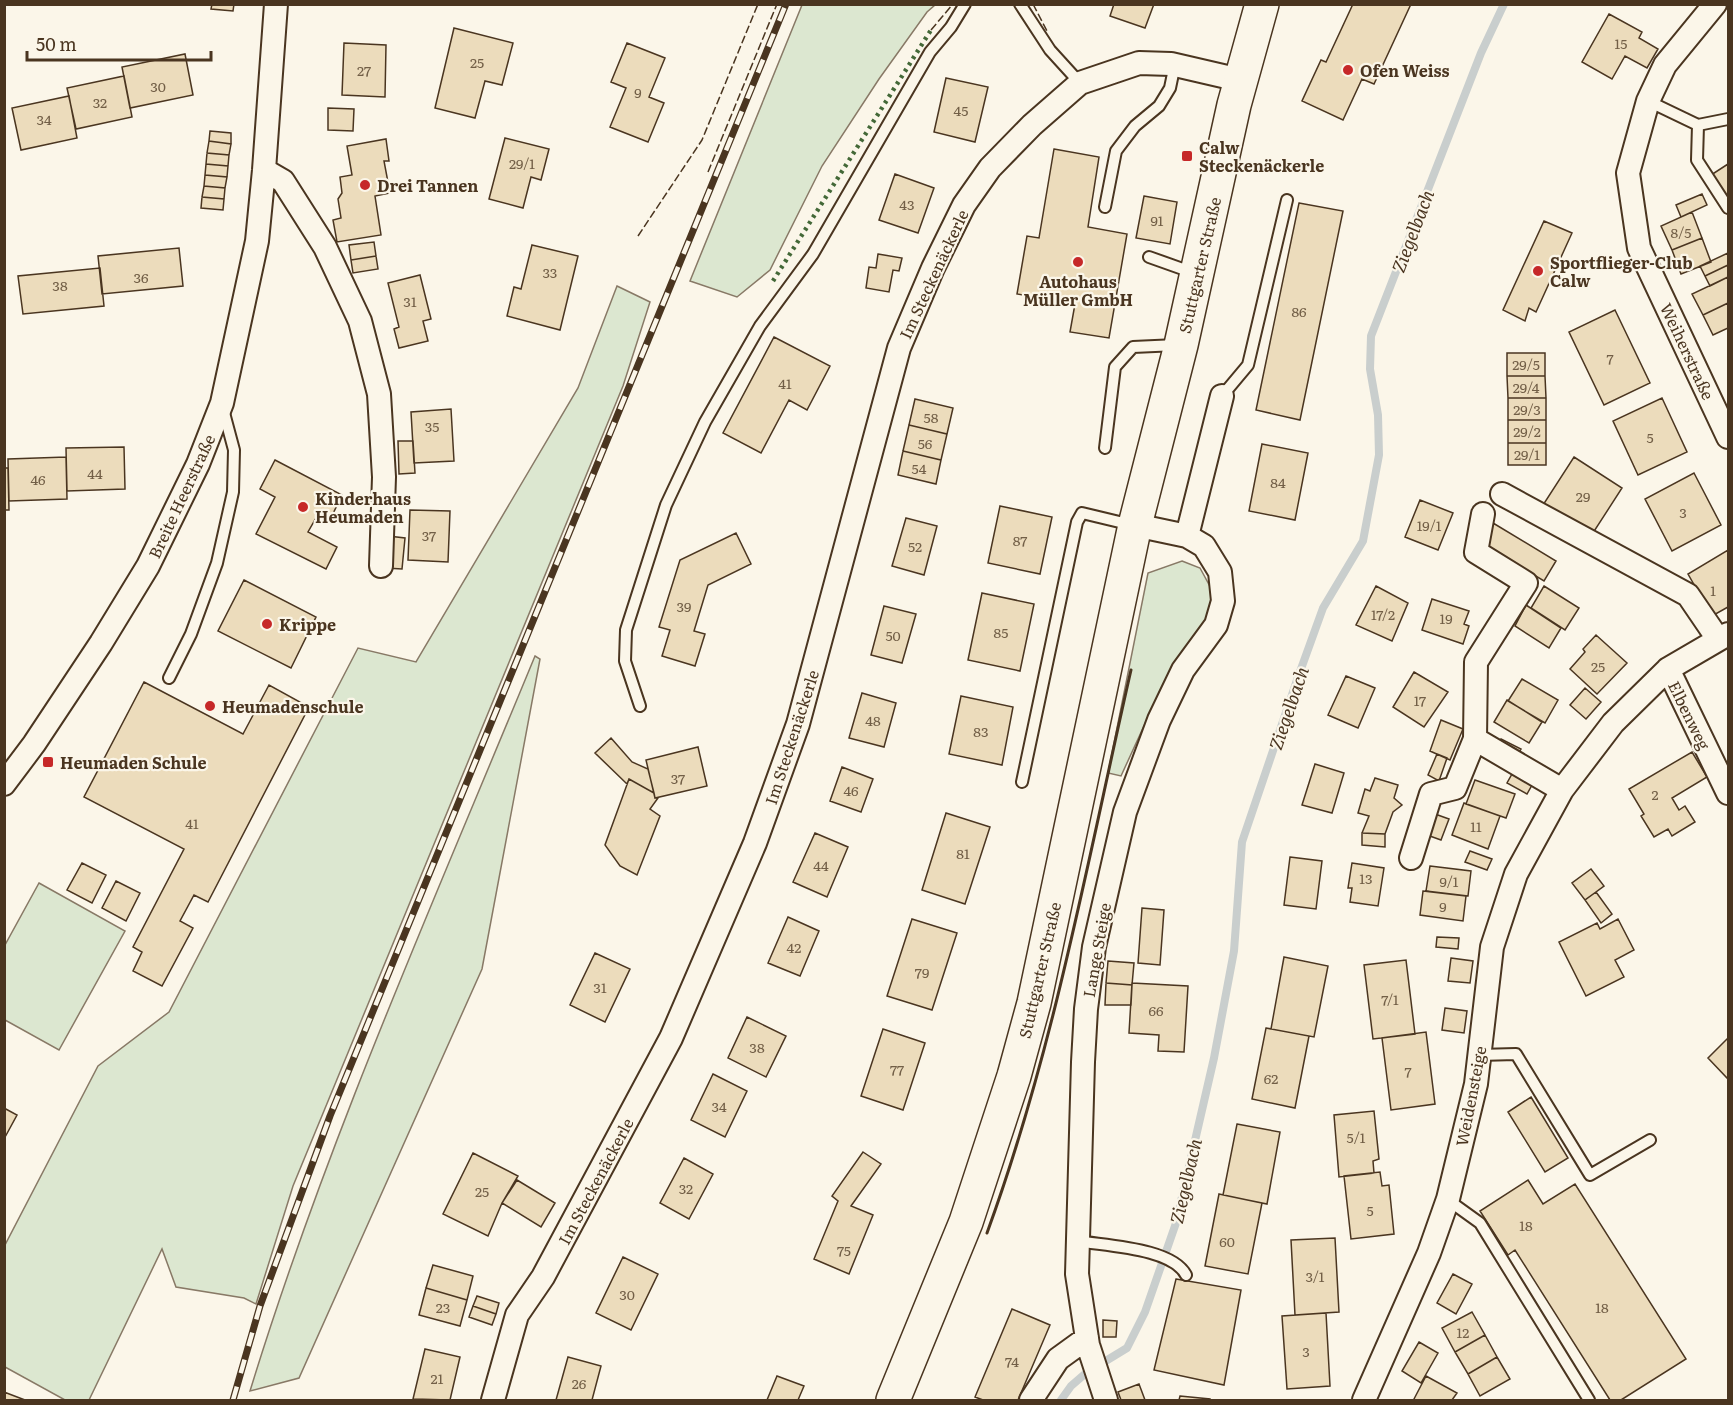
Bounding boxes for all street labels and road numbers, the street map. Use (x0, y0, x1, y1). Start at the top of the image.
street label: Stuttgarter Straße (1172, 194, 1226, 336)
street label: Im Steckenäckerle (892, 205, 974, 343)
street label: Weiherstraße (1655, 299, 1721, 403)
street label: Breite Heerstraße (142, 430, 220, 562)
street label: Im Steckenäckerle (758, 667, 824, 807)
street label: Elbenweg (1663, 676, 1717, 754)
street label: Stuttgarter Straße (1012, 899, 1066, 1041)
street label: Lange Steige (1076, 901, 1116, 999)
street label: Weidensteige (1449, 1044, 1491, 1148)
street label: Im Steckenäckerle (551, 1113, 639, 1249)

